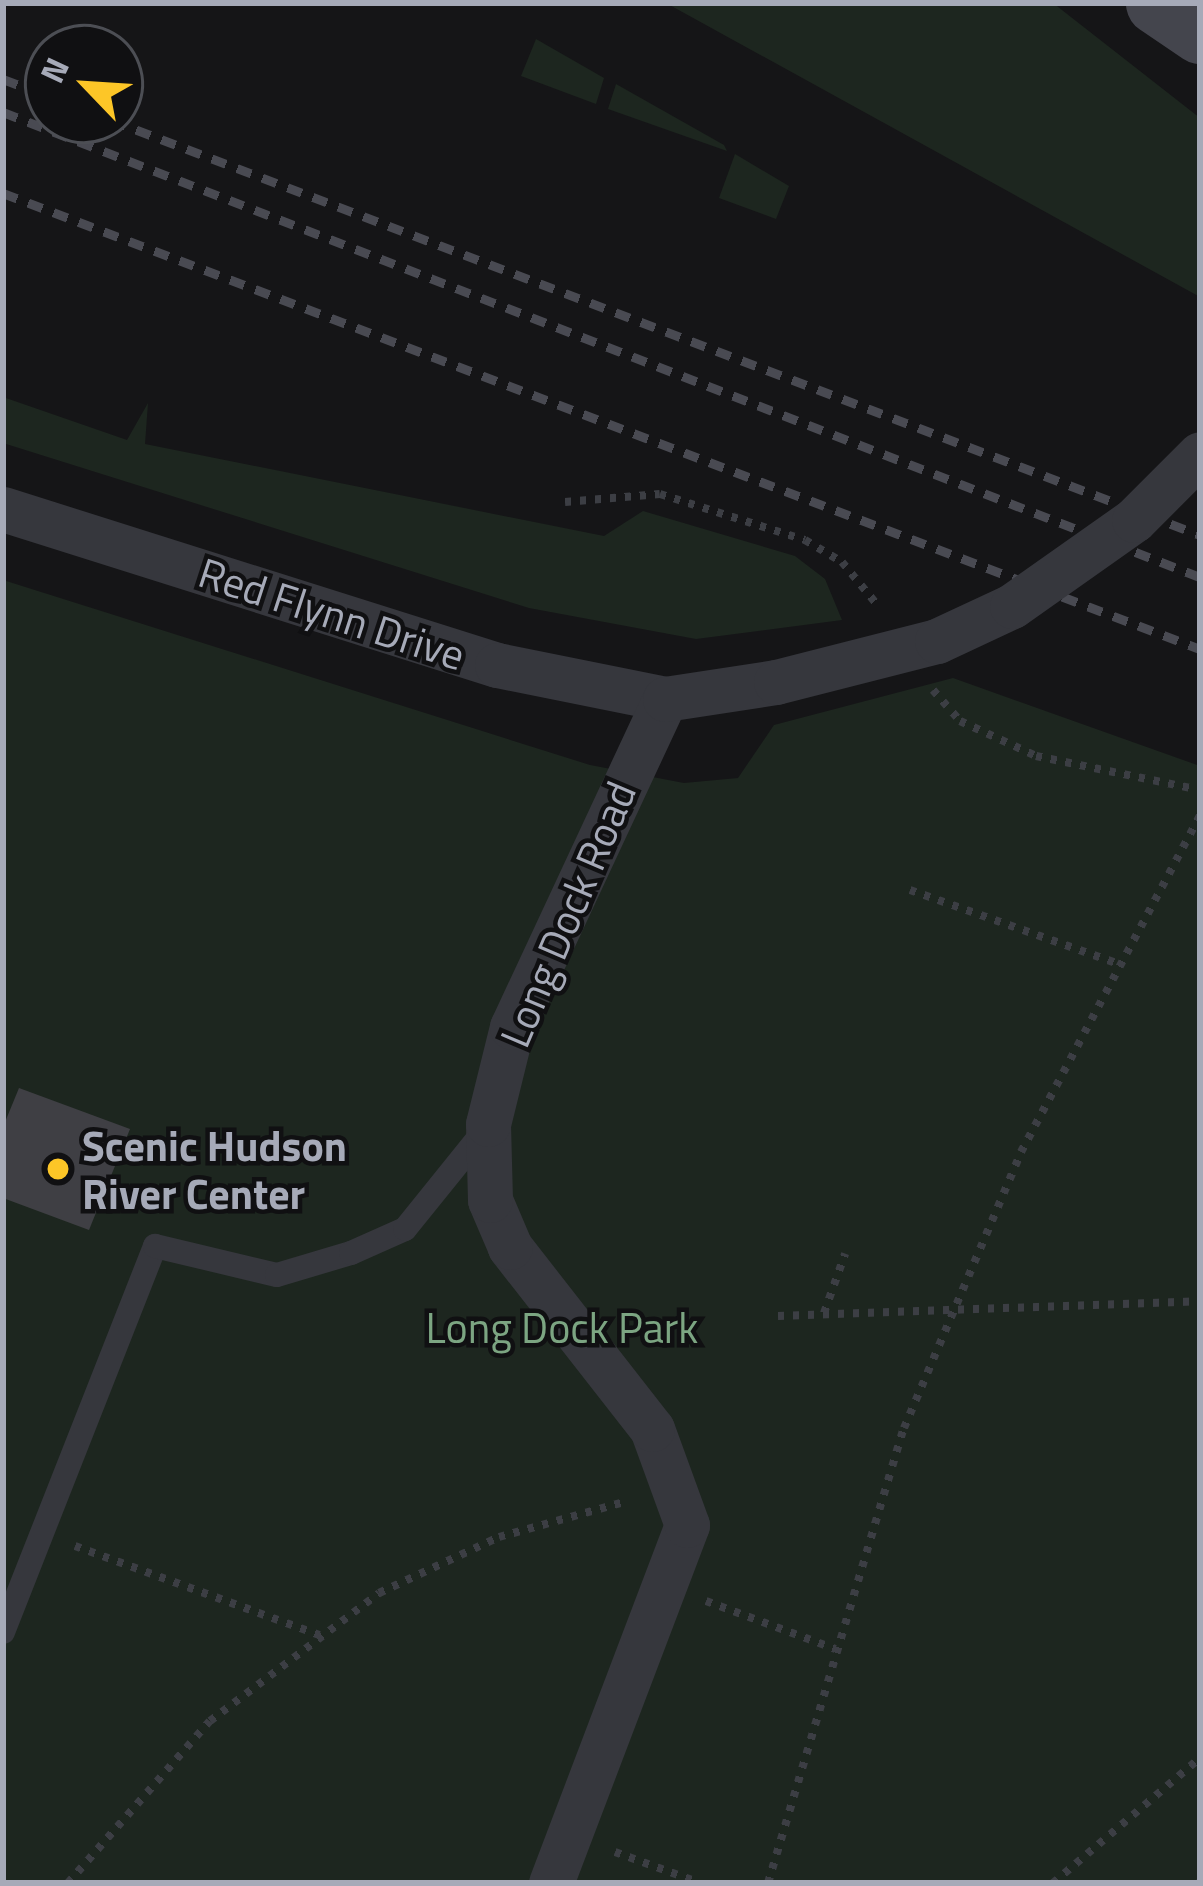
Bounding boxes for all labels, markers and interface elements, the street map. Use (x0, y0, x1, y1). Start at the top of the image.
north arrow (24, 24, 144, 144)
text: N (27, 49, 82, 91)
street label: Red Flynn Drive (193, 546, 471, 680)
street label: Long Dock Road (488, 774, 646, 1054)
place label: Scenic Hudson River Center (82, 1120, 347, 1218)
marker: Scenic Hudson River Center (45, 1156, 71, 1182)
park label: Long Dock Park (426, 1302, 698, 1352)

